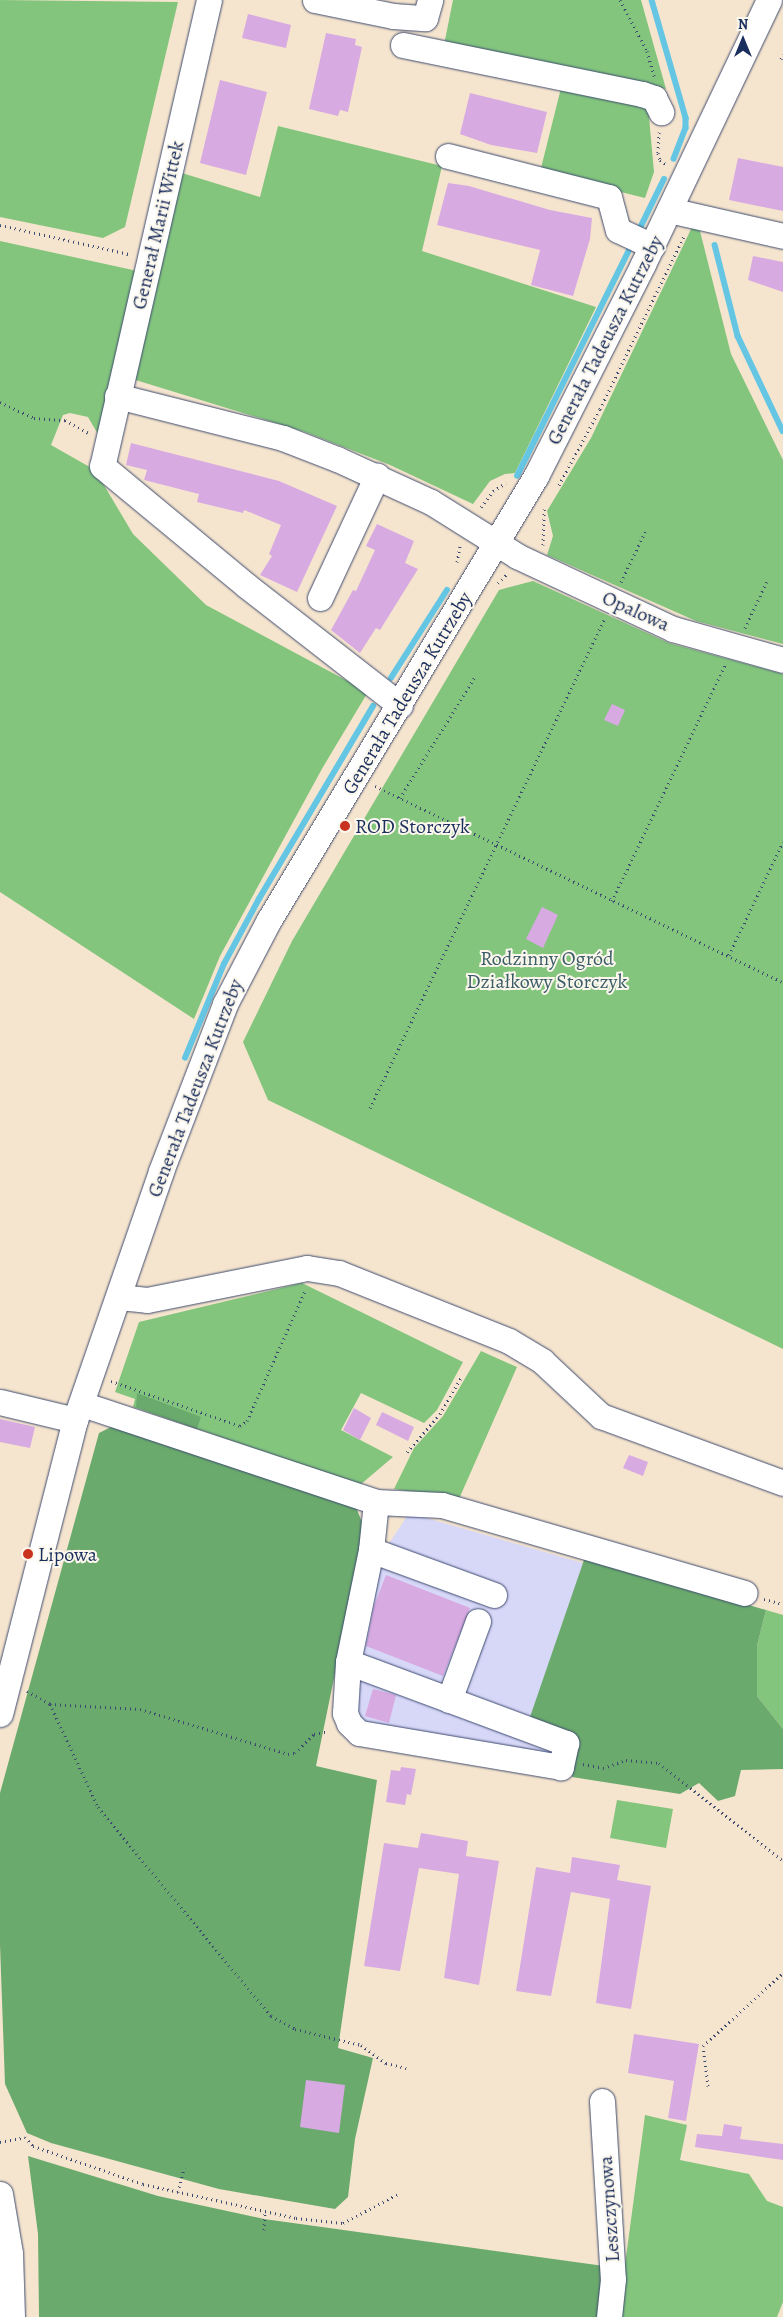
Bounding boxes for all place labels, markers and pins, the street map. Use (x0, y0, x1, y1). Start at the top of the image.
place label: ROD Storczyk (355, 814, 470, 838)
marker: ROD Storczyk (339, 820, 351, 832)
place label: Lipowa (38, 1542, 97, 1566)
marker: Lipowa (22, 1548, 34, 1560)

